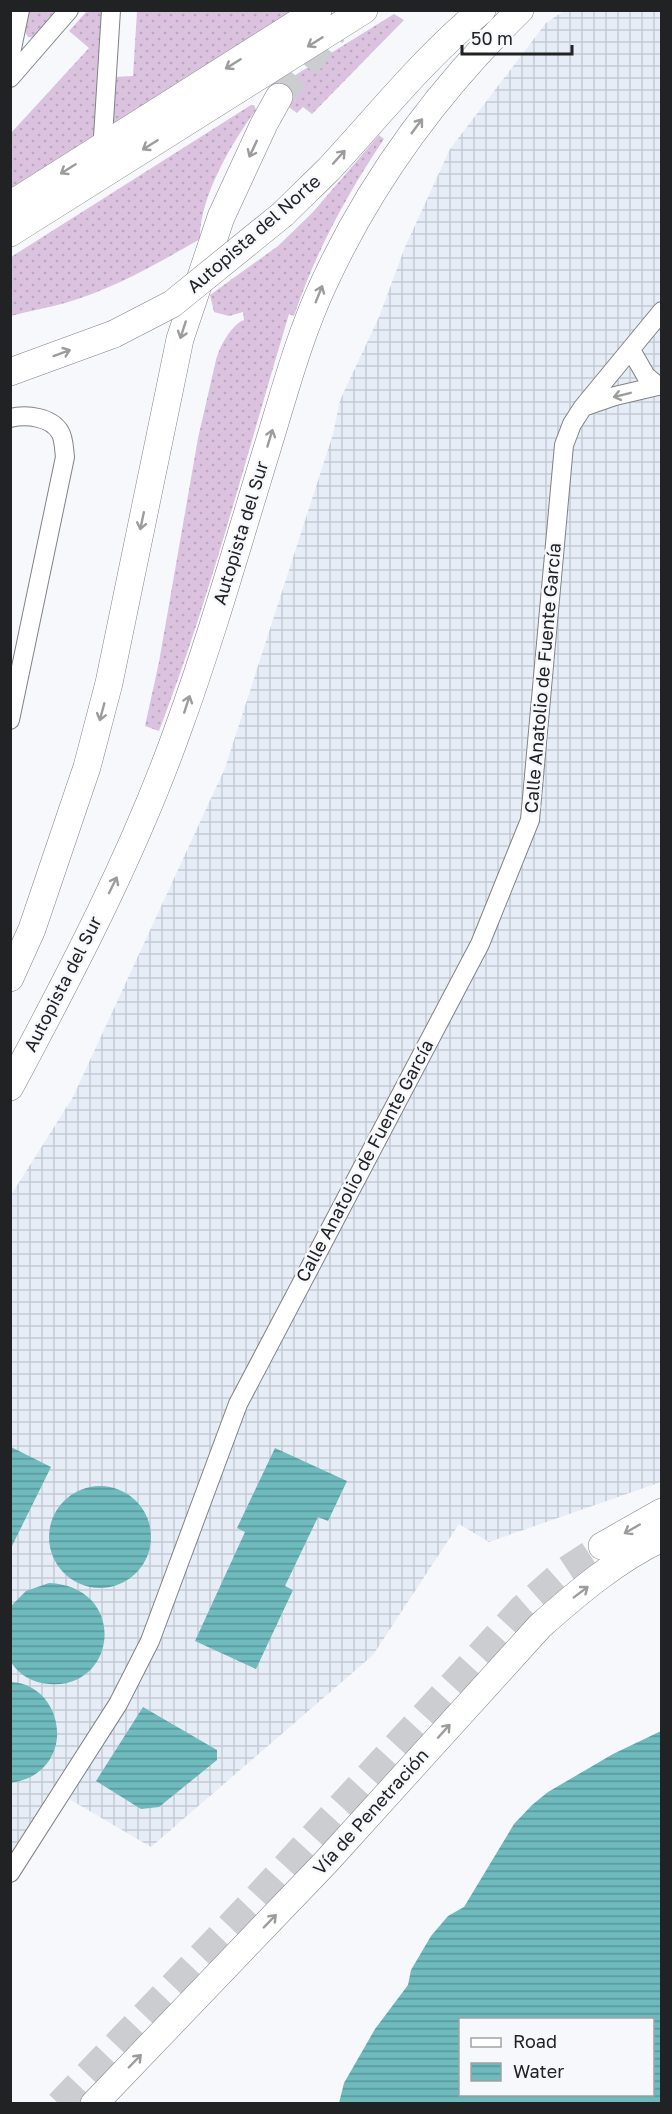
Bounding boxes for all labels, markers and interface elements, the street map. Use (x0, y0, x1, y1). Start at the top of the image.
scale bar (462, 18, 572, 56)
text: 50 m (471, 27, 513, 49)
one-way arrow (307, 36, 324, 48)
one-way arrow (225, 59, 242, 71)
one-way arrow (411, 119, 424, 135)
one-way arrow (141, 139, 158, 152)
one-way arrow (246, 139, 258, 157)
one-way arrow (332, 150, 346, 165)
one-way arrow (60, 162, 77, 175)
street label: Autopista del Norte (182, 169, 324, 297)
one-way arrow (314, 286, 325, 304)
one-way arrow (176, 320, 187, 339)
one-way arrow (52, 347, 71, 358)
one-way arrow (613, 389, 632, 401)
one-way arrow (265, 429, 276, 448)
street label: Autopista del Sur (208, 458, 272, 607)
one-way arrow (136, 511, 148, 530)
street label: Calle Anatolio de Fuente García (519, 542, 565, 814)
one-way arrow (182, 696, 193, 714)
one-way arrow (95, 702, 107, 721)
one-way arrow (108, 876, 120, 894)
street label: Autopista del Sur (18, 912, 106, 1055)
street label: Calle Anatolio de Fuente García (291, 1036, 438, 1285)
one-way arrow (623, 1524, 641, 1535)
one-way arrow (572, 1585, 588, 1598)
one-way arrow (437, 1723, 451, 1738)
street label: Vía de Penetración (308, 1744, 433, 1879)
one-way arrow (262, 1913, 277, 1928)
legend (459, 2018, 654, 2096)
text: Road (513, 2030, 557, 2052)
one-way arrow (127, 2054, 142, 2069)
text: Water (513, 2060, 564, 2082)

